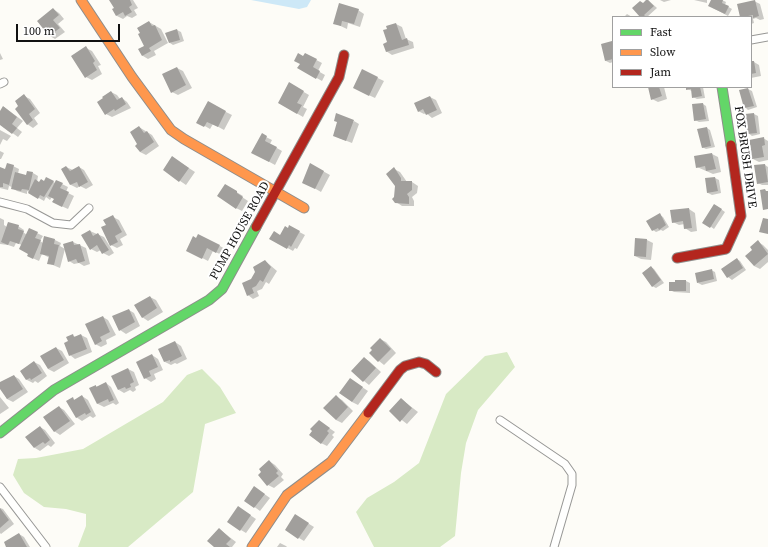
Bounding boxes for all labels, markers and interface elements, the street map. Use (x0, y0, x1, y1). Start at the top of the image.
scale bar (18, 16, 122, 42)
legend (612, 16, 752, 88)
text: 100 m (23, 23, 55, 39)
text: Fast (650, 24, 672, 40)
text: Slow (650, 44, 675, 60)
text: Jam (650, 64, 671, 80)
street label: FOX BRUSH DRIVE (731, 105, 759, 209)
street label: PUMP HOUSE ROAD (207, 179, 273, 283)

